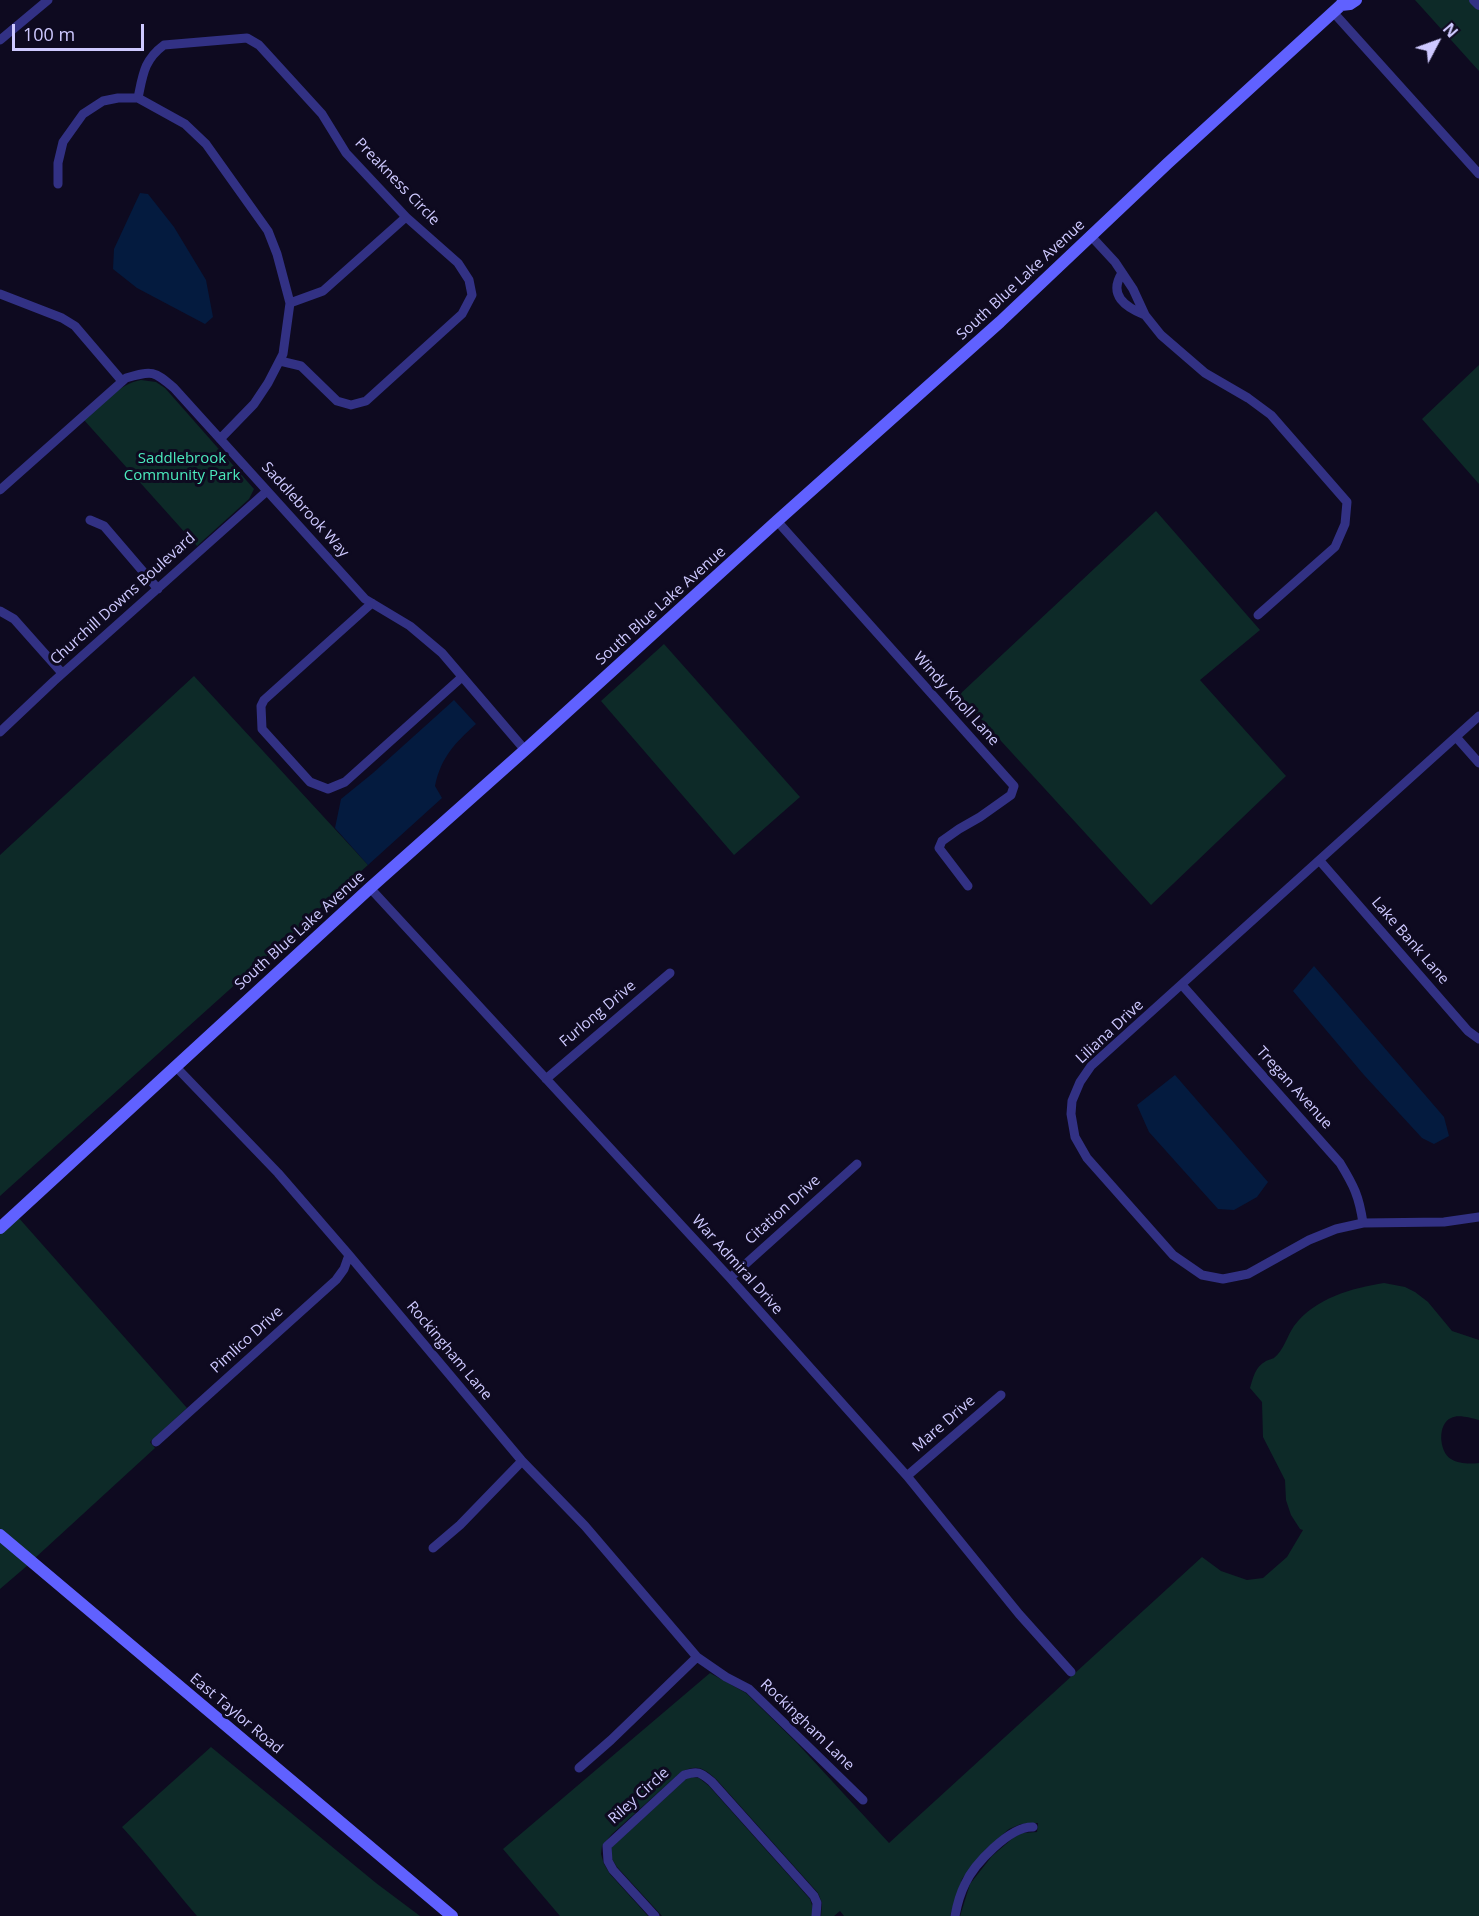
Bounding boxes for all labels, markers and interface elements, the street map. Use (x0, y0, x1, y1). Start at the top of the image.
scale bar (15, 12, 147, 50)
north arrow (1407, 12, 1467, 72)
text: N (1438, 18, 1463, 42)
text: 100 m (23, 22, 75, 46)
street label: Preakness Circle (351, 135, 443, 229)
street label: South Blue Lake Avenue (953, 216, 1089, 344)
park label: Saddlebrook Community Park (124, 450, 240, 485)
street label: Saddlebrook Way (258, 459, 352, 561)
street label: Churchill Downs Boulevard (47, 529, 199, 669)
street label: South Blue Lake Avenue (592, 543, 730, 669)
street label: Windy Knoll Lane (909, 648, 1003, 750)
street label: South Blue Lake Avenue (231, 868, 369, 994)
street label: Lake Bank Lane (1367, 894, 1453, 988)
street label: Furlong Drive (556, 977, 640, 1051)
street label: Liliana Drive (1073, 996, 1147, 1068)
street label: Tregan Avenue (1252, 1043, 1336, 1133)
street label: Citation Drive (742, 1172, 824, 1248)
street label: War Admiral Drive (688, 1212, 786, 1318)
street label: Rockingham Lane (402, 1298, 496, 1404)
street label: Pimlico Drive (207, 1303, 287, 1377)
street label: Mare Drive (909, 1392, 979, 1456)
street label: East Taylor Road (186, 1670, 286, 1758)
street label: Rockingham Lane (756, 1676, 858, 1774)
street label: Riley Circle (605, 1764, 673, 1828)

